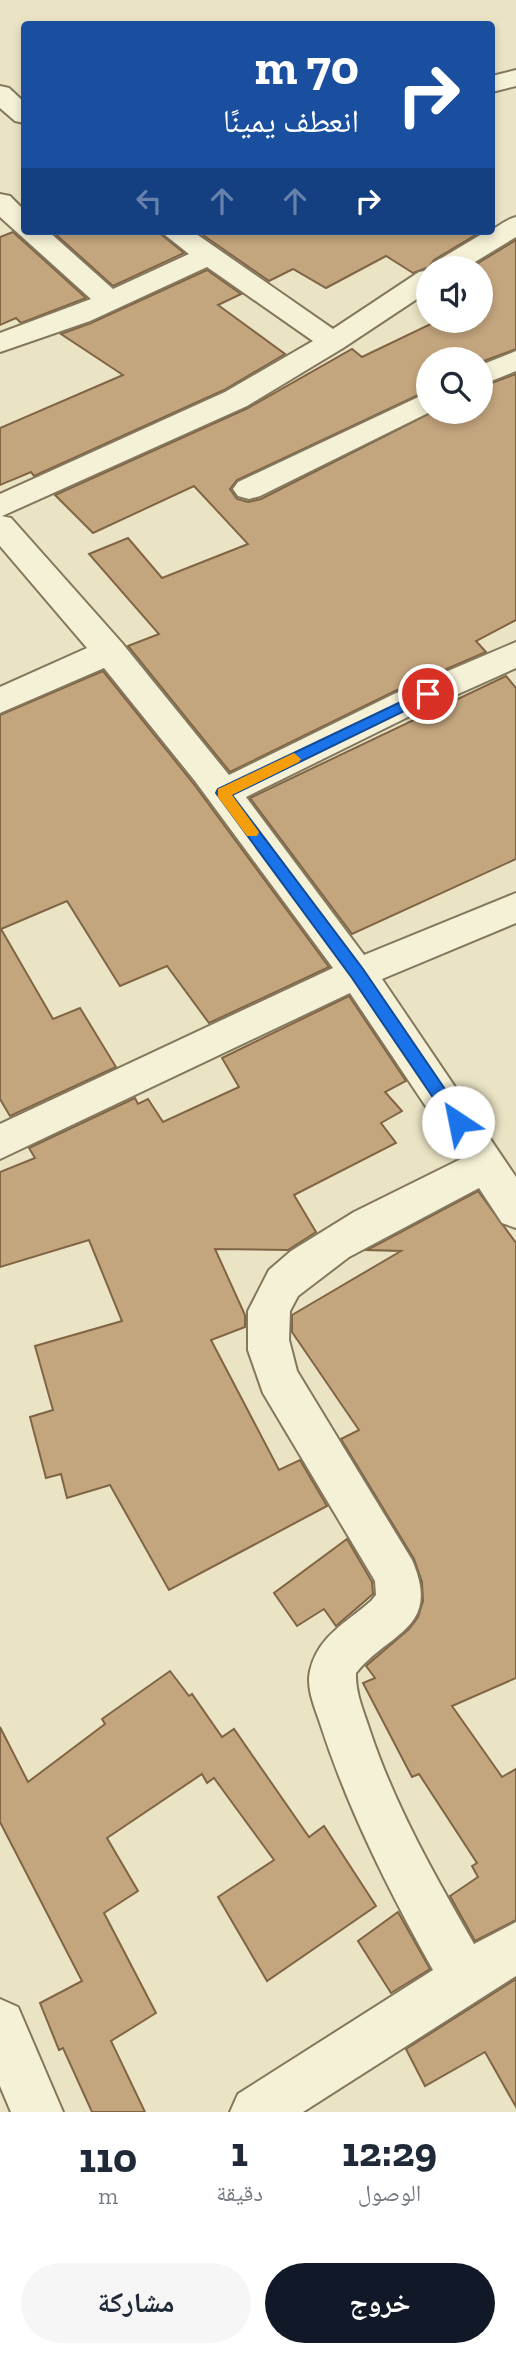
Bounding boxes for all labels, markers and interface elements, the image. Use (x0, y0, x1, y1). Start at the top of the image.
text: 70 m (254, 38, 359, 97)
icon: right (383, 49, 474, 140)
text: انعطف يمينًا (223, 102, 359, 140)
icon: left (130, 182, 168, 220)
icon: ahead (203, 182, 241, 220)
icon: ahead (276, 182, 314, 220)
icon: right (349, 182, 387, 220)
map controls (416, 256, 493, 424)
button: sound (416, 256, 493, 333)
button: search (416, 347, 493, 424)
pin (398, 664, 458, 724)
icon: arrive (409, 675, 447, 713)
position arrow (421, 1085, 495, 1159)
text: 1 (231, 2126, 248, 2177)
text: 12:29 (342, 2126, 437, 2177)
text: 110 (79, 2132, 137, 2183)
text: دقيقة (216, 2179, 263, 2207)
text: الوصول (358, 2179, 421, 2207)
text: m (98, 2182, 118, 2210)
button: مشاركة (21, 2263, 251, 2343)
button: خروج (265, 2263, 495, 2343)

